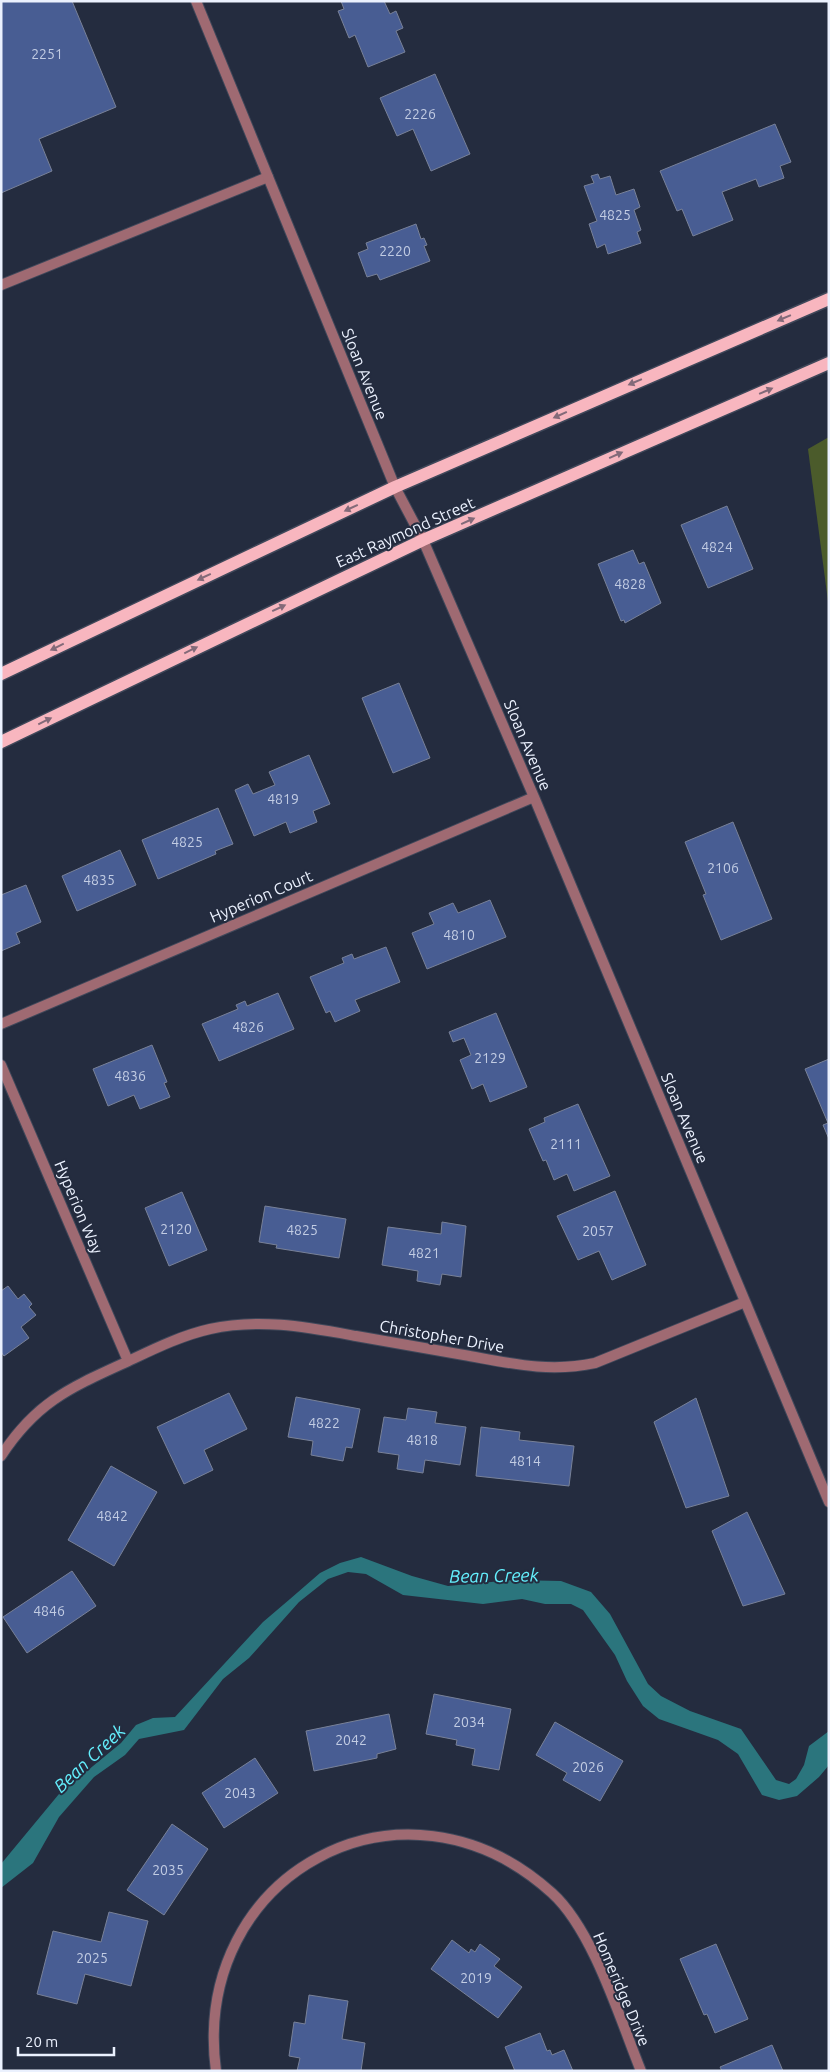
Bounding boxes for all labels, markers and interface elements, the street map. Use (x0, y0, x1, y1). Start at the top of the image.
house number: 2251 (31, 46, 63, 62)
house number: 2226 (404, 106, 436, 122)
house number: 4825 (599, 207, 631, 223)
house number: 2220 (379, 243, 411, 259)
one-way arrow (777, 314, 791, 322)
street label: Sloan Avenue (339, 326, 391, 422)
one-way arrow (627, 378, 642, 386)
one-way arrow (759, 386, 773, 394)
one-way arrow (553, 411, 567, 419)
one-way arrow (609, 451, 623, 459)
street label: East Raymond Street (333, 493, 478, 571)
one-way arrow (344, 504, 358, 512)
one-way arrow (461, 516, 475, 524)
house number: 4824 (701, 539, 733, 555)
one-way arrow (197, 573, 211, 581)
house number: 4828 (614, 576, 646, 592)
one-way arrow (272, 603, 287, 612)
one-way arrow (50, 642, 65, 651)
one-way arrow (184, 646, 199, 654)
street label: Sloan Avenue (501, 697, 555, 793)
one-way arrow (38, 717, 52, 725)
house number: 4819 (267, 791, 299, 807)
house number: 4825 (171, 834, 203, 850)
house number: 2106 (707, 860, 739, 876)
street label: Hyperion Court (207, 866, 316, 926)
house number: 4835 (83, 872, 115, 888)
house number: 4810 (443, 927, 475, 943)
house number: 4826 (232, 1019, 264, 1035)
house number: 2129 (474, 1050, 506, 1066)
house number: 4836 (114, 1068, 146, 1084)
street label: Sloan Avenue (658, 1070, 712, 1166)
house number: 2111 (550, 1136, 582, 1152)
street label: Hyperion Way (51, 1158, 107, 1257)
house number: 2120 (160, 1221, 192, 1237)
house number: 4825 (286, 1222, 318, 1238)
house number: 2057 (582, 1223, 614, 1239)
house number: 4821 (408, 1245, 440, 1261)
street label: Christopher Drive (378, 1316, 506, 1356)
house number: 4822 (308, 1415, 340, 1431)
house number: 4818 (406, 1432, 438, 1448)
house number: 4814 (509, 1453, 541, 1469)
house number: 4842 (96, 1508, 128, 1524)
water label: Bean Creek (449, 1564, 540, 1586)
house number: 4846 (33, 1603, 65, 1619)
house number: 2034 (453, 1714, 485, 1730)
water label: Bean Creek (49, 1720, 129, 1796)
house number: 2042 (335, 1732, 367, 1748)
house number: 2026 (572, 1759, 604, 1775)
house number: 2043 (224, 1785, 256, 1801)
house number: 2035 (152, 1862, 184, 1878)
street label: Homeridge Drive (590, 1929, 654, 2049)
house number: 2025 (76, 1950, 108, 1966)
house number: 2019 (460, 1970, 492, 1986)
scale bar (18, 2024, 114, 2056)
text: 20 m (25, 2033, 58, 2050)

